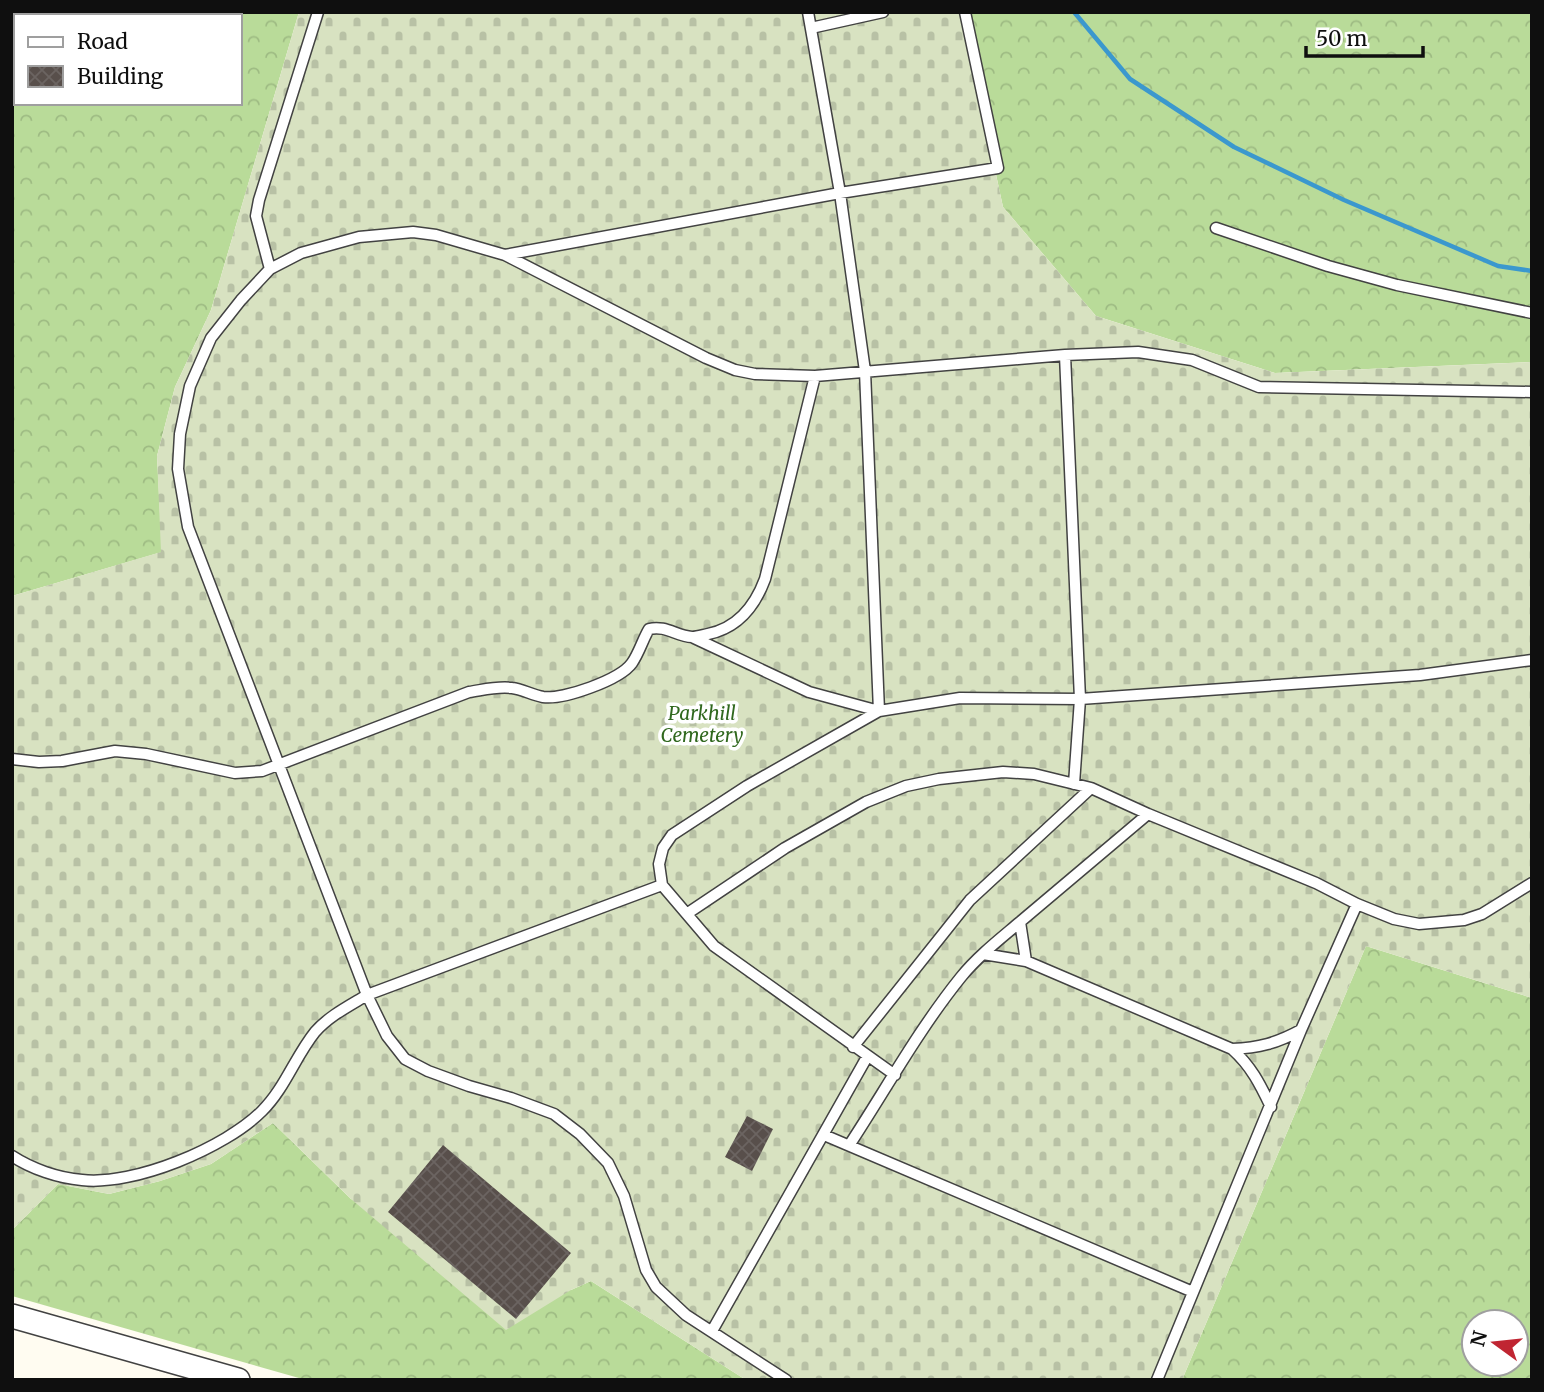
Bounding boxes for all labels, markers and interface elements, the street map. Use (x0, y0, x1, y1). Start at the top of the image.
legend (14, 14, 242, 105)
scale bar (1306, 14, 1423, 58)
text: 50 m (1316, 25, 1367, 52)
text: Road (77, 28, 128, 55)
text: Building (77, 63, 164, 90)
park label: Parkhill Cemetery (661, 701, 743, 747)
north arrow (1460, 1308, 1530, 1378)
text: N (1465, 1328, 1492, 1349)

